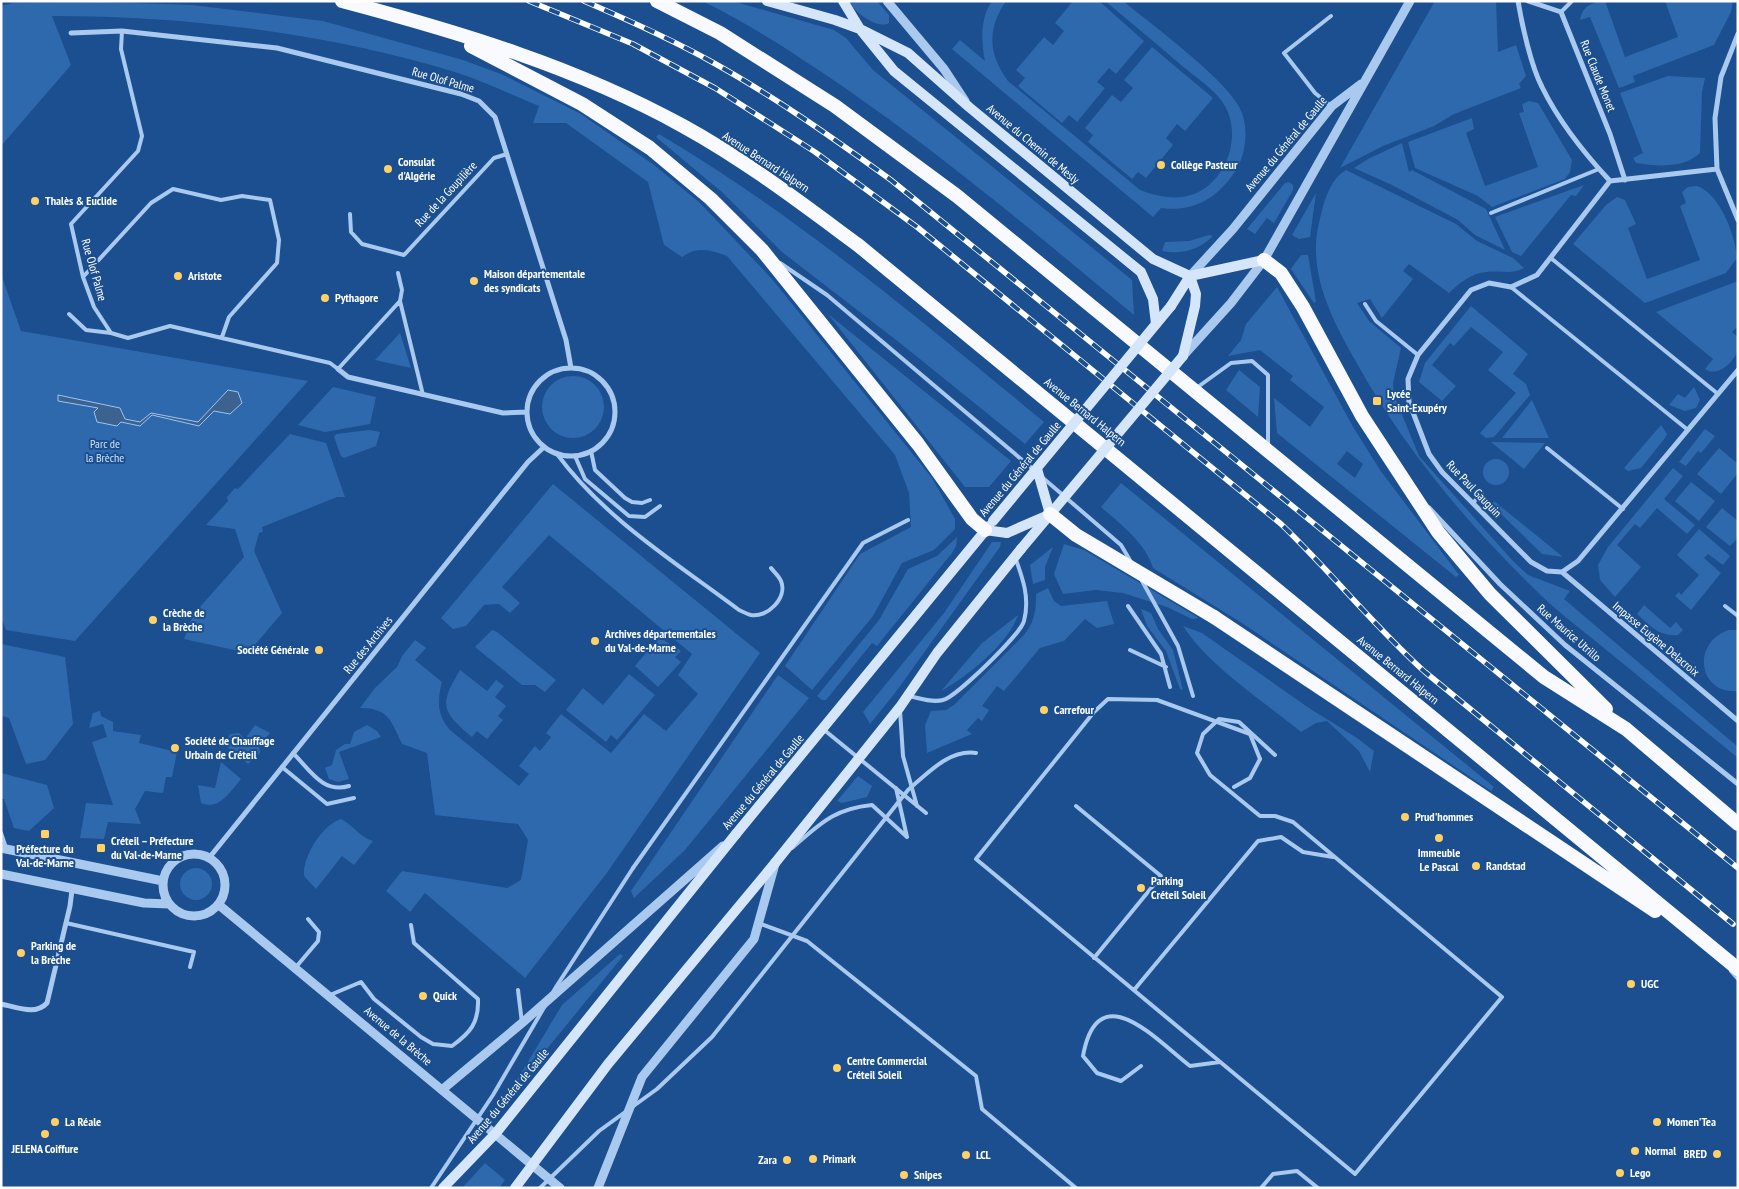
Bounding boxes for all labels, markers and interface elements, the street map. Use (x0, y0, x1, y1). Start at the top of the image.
street label: Rue Claude Monet (1577, 38, 1620, 114)
street label: Rue Olof Palme (410, 63, 476, 96)
street label: Avenue du Général de Gaulle (1241, 93, 1330, 194)
street label: Avenue du Chemin de Mesly (984, 100, 1083, 187)
street label: Avenue Bernard Halpern (720, 128, 813, 195)
place label: Consulat d'Algérie (398, 154, 435, 183)
place label: Collège Pasteur (1171, 157, 1238, 172)
street label: Rue de la Goupilière (411, 158, 480, 230)
marker: Collège Pasteur (1155, 159, 1167, 171)
marker: Consulat d'Algérie (382, 163, 394, 175)
place label: Thalès & Euclide (45, 193, 117, 208)
marker: Thalès & Euclide (29, 195, 41, 207)
street label: Rue Olof Palme (78, 237, 111, 303)
place label: Maison départementale des syndicats (484, 266, 585, 295)
place label: Aristote (187, 268, 222, 283)
marker: Aristote (172, 270, 184, 282)
marker: Maison départementale des syndicats (468, 275, 480, 287)
place label: Pythagore (335, 290, 379, 305)
marker: Pythagore (319, 292, 331, 304)
street label: Avenue Bernard Halpern (1041, 374, 1129, 449)
place label: Lycée Saint-Exupéry (1387, 386, 1447, 415)
marker: Lycée Saint-Exupéry (1371, 395, 1383, 407)
street label: Avenue du Général de Gaulle (975, 418, 1064, 519)
park label: Parc de la Brèche (86, 436, 124, 465)
street label: Rue Paul Gauguin (1444, 457, 1505, 520)
street label: Impasse Eugène Delacroix (1610, 598, 1703, 679)
street label: Rue Maurice Utrillo (1534, 601, 1604, 664)
place label: Crèche de la Brèche (163, 605, 205, 634)
street label: Rue des Archives (340, 613, 395, 676)
marker: Crèche de la Brèche (147, 614, 159, 626)
place label: Archives départementales du Val-de-Marne (604, 626, 716, 655)
street label: Avenue Bernard Halpern (1354, 632, 1442, 707)
marker: Archives départementales du Val-de-Marne (589, 635, 601, 647)
place label: Société Générale (237, 642, 309, 657)
marker: Société Générale (313, 644, 325, 656)
place label: Carrefour (1054, 702, 1094, 717)
marker: Carrefour (1038, 704, 1050, 716)
street label: Avenue du Général de Gaulle (718, 731, 807, 832)
place label: Société de Chauffage Urbain de Créteil (185, 733, 275, 762)
marker: Société de Chauffage Urbain de Créteil (169, 742, 181, 754)
place label: Prud'hommes (1415, 809, 1473, 824)
marker: Prud'hommes (1399, 811, 1411, 823)
marker: Préfecture du Val-de-Marne (39, 828, 51, 840)
marker: Immeuble Le Pascal (1433, 832, 1445, 844)
place label: Créteil – Préfecture du Val-de-Marne (111, 833, 194, 862)
place label: Préfecture du Val-de-Marne (15, 841, 74, 870)
marker: Créteil – Préfecture du Val-de-Marne (95, 842, 107, 854)
place label: Immeuble Le Pascal (1418, 845, 1460, 874)
place label: Randstad (1486, 858, 1526, 873)
marker: Randstad (1470, 860, 1482, 872)
place label: Parking Créteil Soleil (1151, 873, 1206, 902)
marker: Parking Créteil Soleil (1135, 882, 1147, 894)
place label: Parking de la Brèche (31, 938, 76, 967)
marker: Parking de la Brèche (15, 947, 27, 959)
place label: UGC (1641, 976, 1659, 991)
marker: UGC (1625, 978, 1637, 990)
place label: Quick (433, 988, 457, 1003)
marker: Quick (417, 990, 429, 1002)
street label: Avenue de la Brèche (361, 1003, 435, 1068)
street label: Avenue du Général de Gaulle (463, 1045, 552, 1146)
place label: Centre Commercial Créteil Soleil (847, 1053, 927, 1082)
marker: Centre Commercial Créteil Soleil (831, 1062, 843, 1074)
place label: La Réale (65, 1114, 101, 1129)
place label: Momen'Tea (1667, 1114, 1716, 1129)
marker: La Réale (49, 1116, 61, 1128)
marker: Momen'Tea (1651, 1116, 1663, 1128)
marker: JELENA Coiffure (39, 1128, 51, 1140)
place label: JELENA Coiffure (11, 1141, 78, 1156)
place label: Normal (1645, 1143, 1676, 1158)
marker: Normal (1629, 1145, 1641, 1157)
place label: BRED (1684, 1146, 1708, 1161)
place label: LCL (976, 1147, 991, 1162)
marker: BRED (1711, 1148, 1723, 1160)
marker: LCL (960, 1149, 972, 1161)
place label: Primark (823, 1151, 856, 1166)
place label: Zara (758, 1152, 777, 1167)
marker: Primark (807, 1153, 819, 1165)
marker: Zara (781, 1154, 793, 1166)
place label: Lego (1630, 1165, 1651, 1180)
place label: Snipes (914, 1167, 942, 1182)
marker: Lego (1614, 1167, 1626, 1179)
marker: Snipes (898, 1169, 910, 1181)

